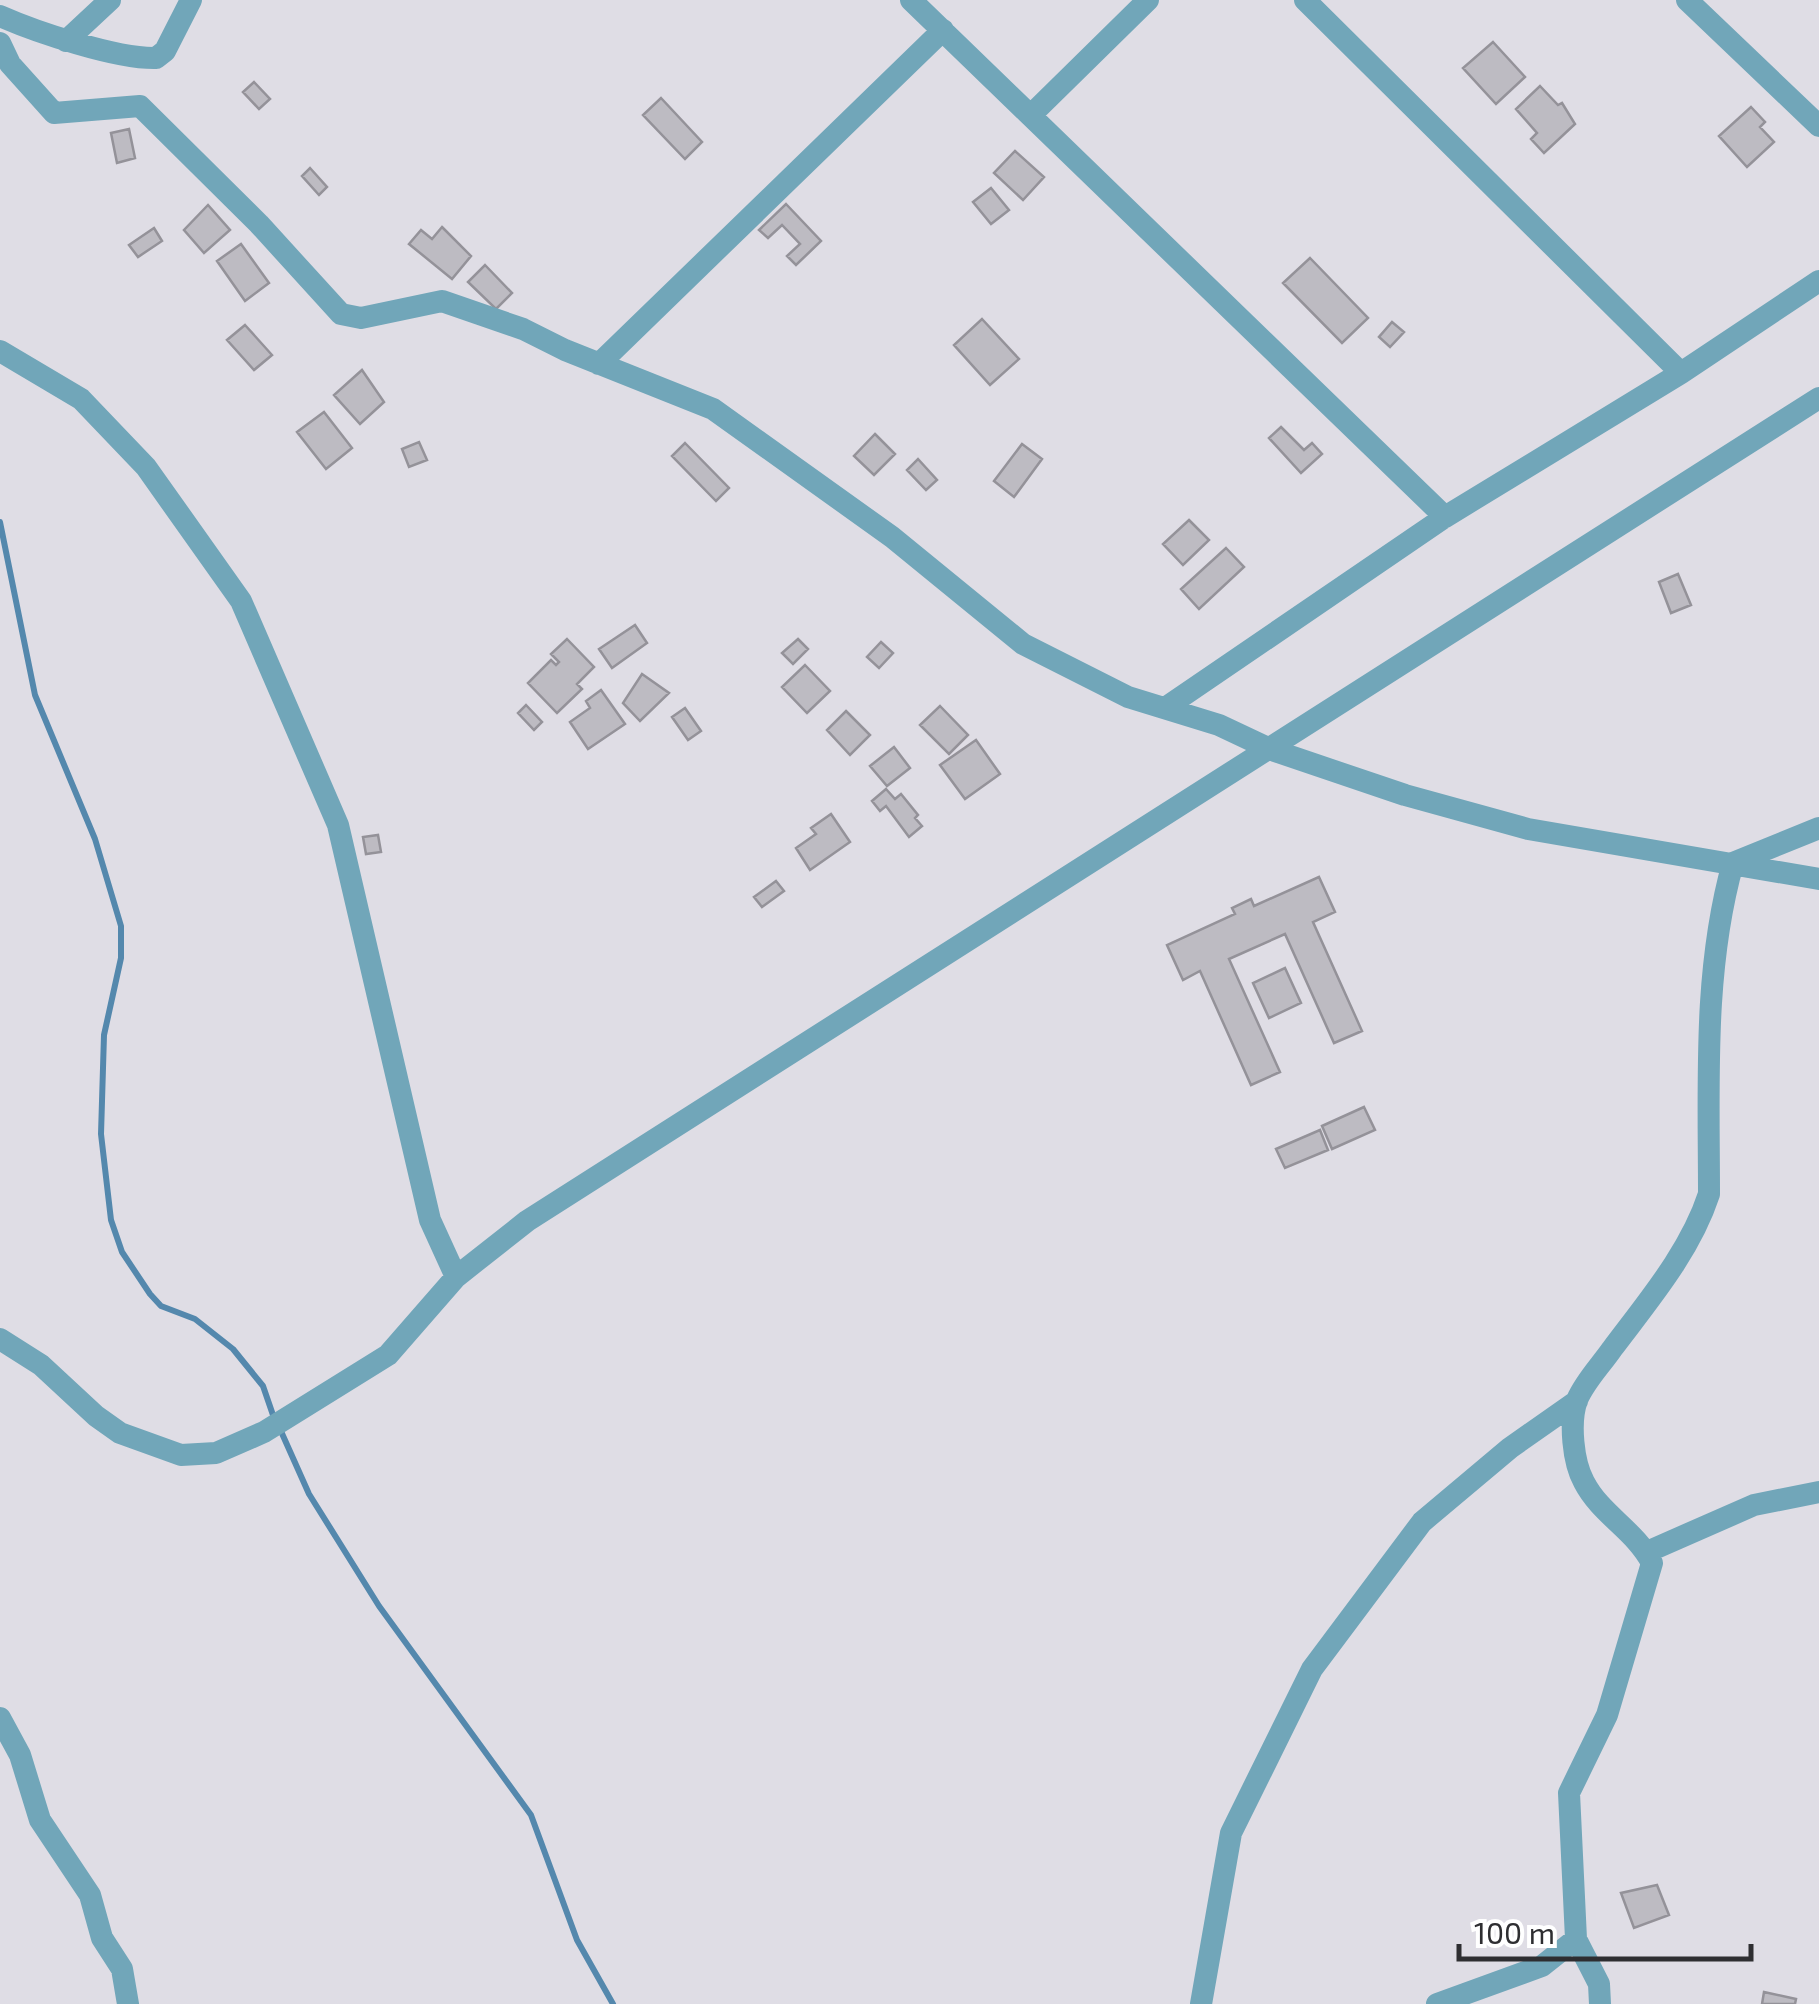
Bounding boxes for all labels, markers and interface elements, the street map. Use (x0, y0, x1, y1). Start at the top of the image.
scale bar (1459, 1899, 1752, 1961)
text: 100 m (1474, 1914, 1555, 1950)

